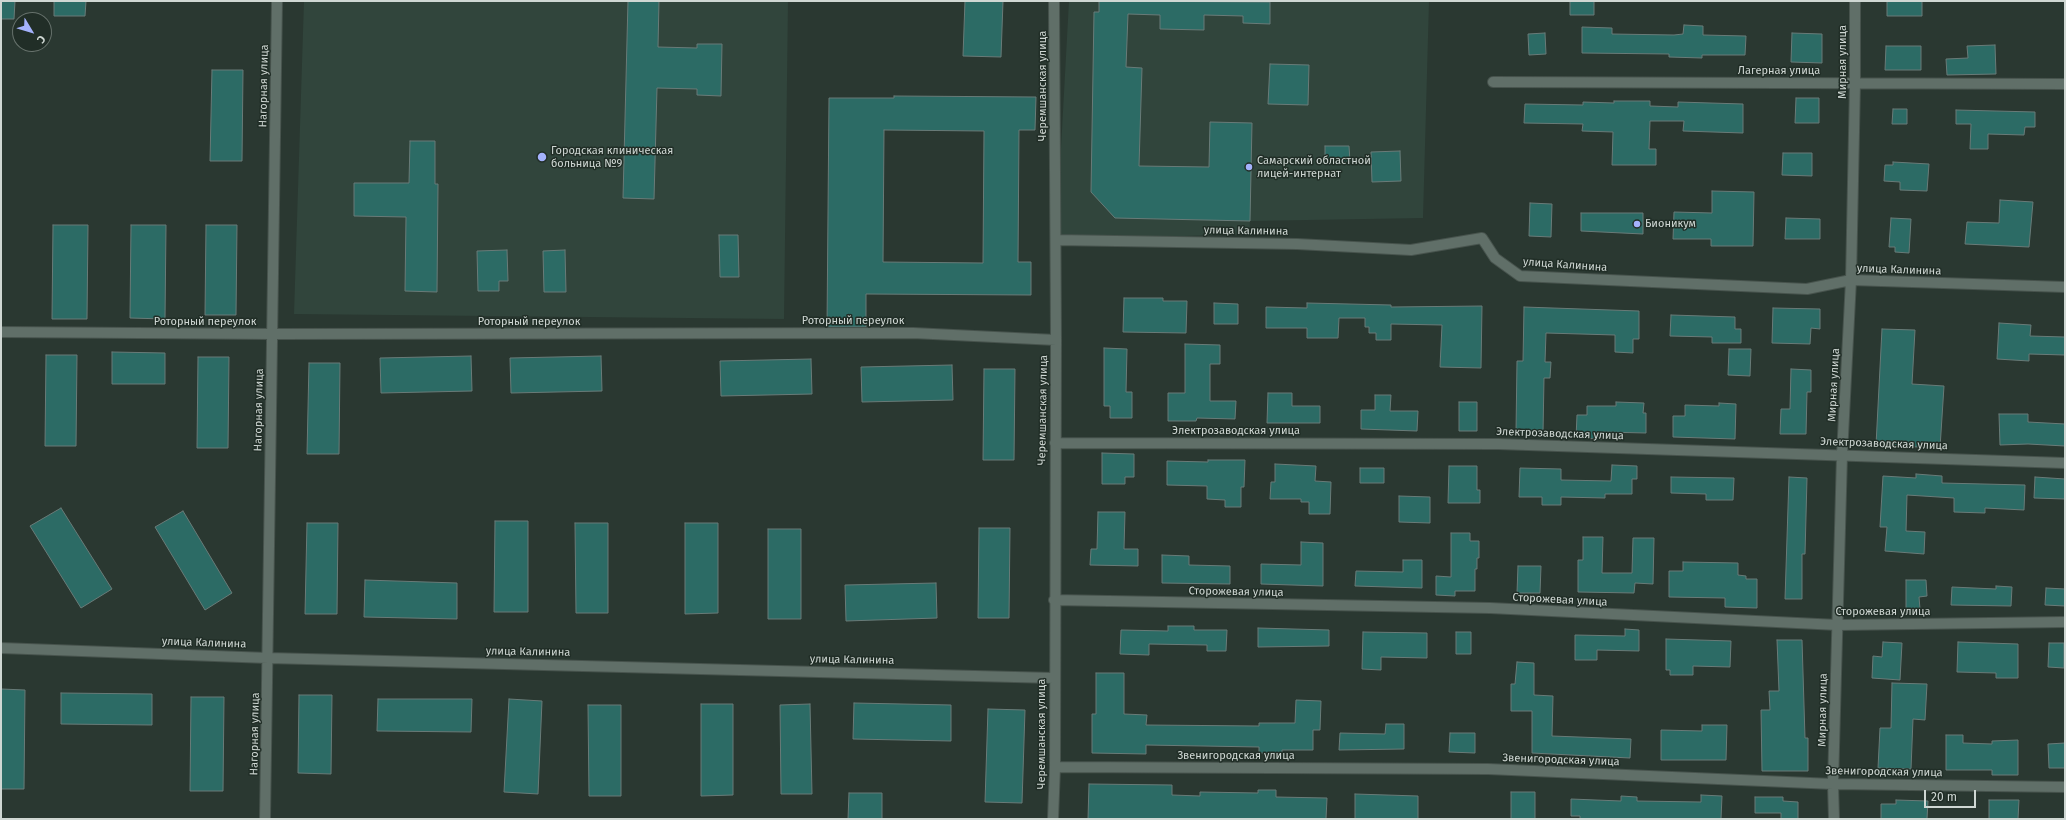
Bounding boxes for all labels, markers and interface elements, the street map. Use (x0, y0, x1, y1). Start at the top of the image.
north arrow (12, 12, 52, 52)
street label: Мирная улица (1836, 25, 1850, 99)
street label: Черемшанская улица (1036, 31, 1050, 141)
text: С (34, 33, 48, 46)
street label: Нагорная улица (257, 44, 271, 128)
street label: Лагерная улица (1738, 64, 1820, 78)
place label: Городская клиническая больница №9 (551, 144, 673, 170)
marker: Городская клиническая больница №9 (536, 151, 548, 163)
place label: Самарский областной лицей-интернат (1257, 154, 1371, 180)
marker: Самарский областной лицей-интернат (1244, 162, 1254, 172)
place label: Бионикум (1645, 217, 1696, 231)
marker: Бионикум (1632, 219, 1642, 229)
street label: улица Калинина (1204, 224, 1288, 238)
street label: улица Калинина (1522, 255, 1608, 275)
street label: улица Калинина (1857, 262, 1941, 278)
street label: Роторный переулок (802, 314, 904, 328)
street label: Роторный переулок (154, 315, 256, 329)
street label: Роторный переулок (478, 315, 580, 329)
street label: Мирная улица (1825, 348, 1843, 422)
street label: Черемшанская улица (1035, 355, 1051, 465)
street label: Нагорная улица (252, 368, 266, 452)
street label: Электрозаводская улица (1172, 424, 1300, 438)
street label: Электрозаводская улица (1496, 425, 1624, 443)
street label: Электрозаводская улица (1820, 435, 1948, 453)
street label: Сторожевая улица (1188, 585, 1284, 599)
street label: Сторожевая улица (1512, 591, 1608, 609)
street label: Сторожевая улица (1835, 605, 1931, 619)
street label: улица Калинина (162, 635, 246, 651)
street label: улица Калинина (486, 645, 570, 659)
street label: улица Калинина (810, 653, 894, 667)
street label: Мирная улица (1816, 673, 1830, 747)
street label: Черемшанская улица (1035, 679, 1049, 789)
street label: Нагорная улица (248, 692, 262, 776)
street label: Звенигородская улица (1177, 749, 1295, 763)
street label: Звенигородская улица (1502, 751, 1620, 769)
street label: Звенигородская улица (1825, 764, 1943, 780)
scale bar (1926, 782, 1978, 808)
text: 20 m (1931, 790, 1957, 804)

